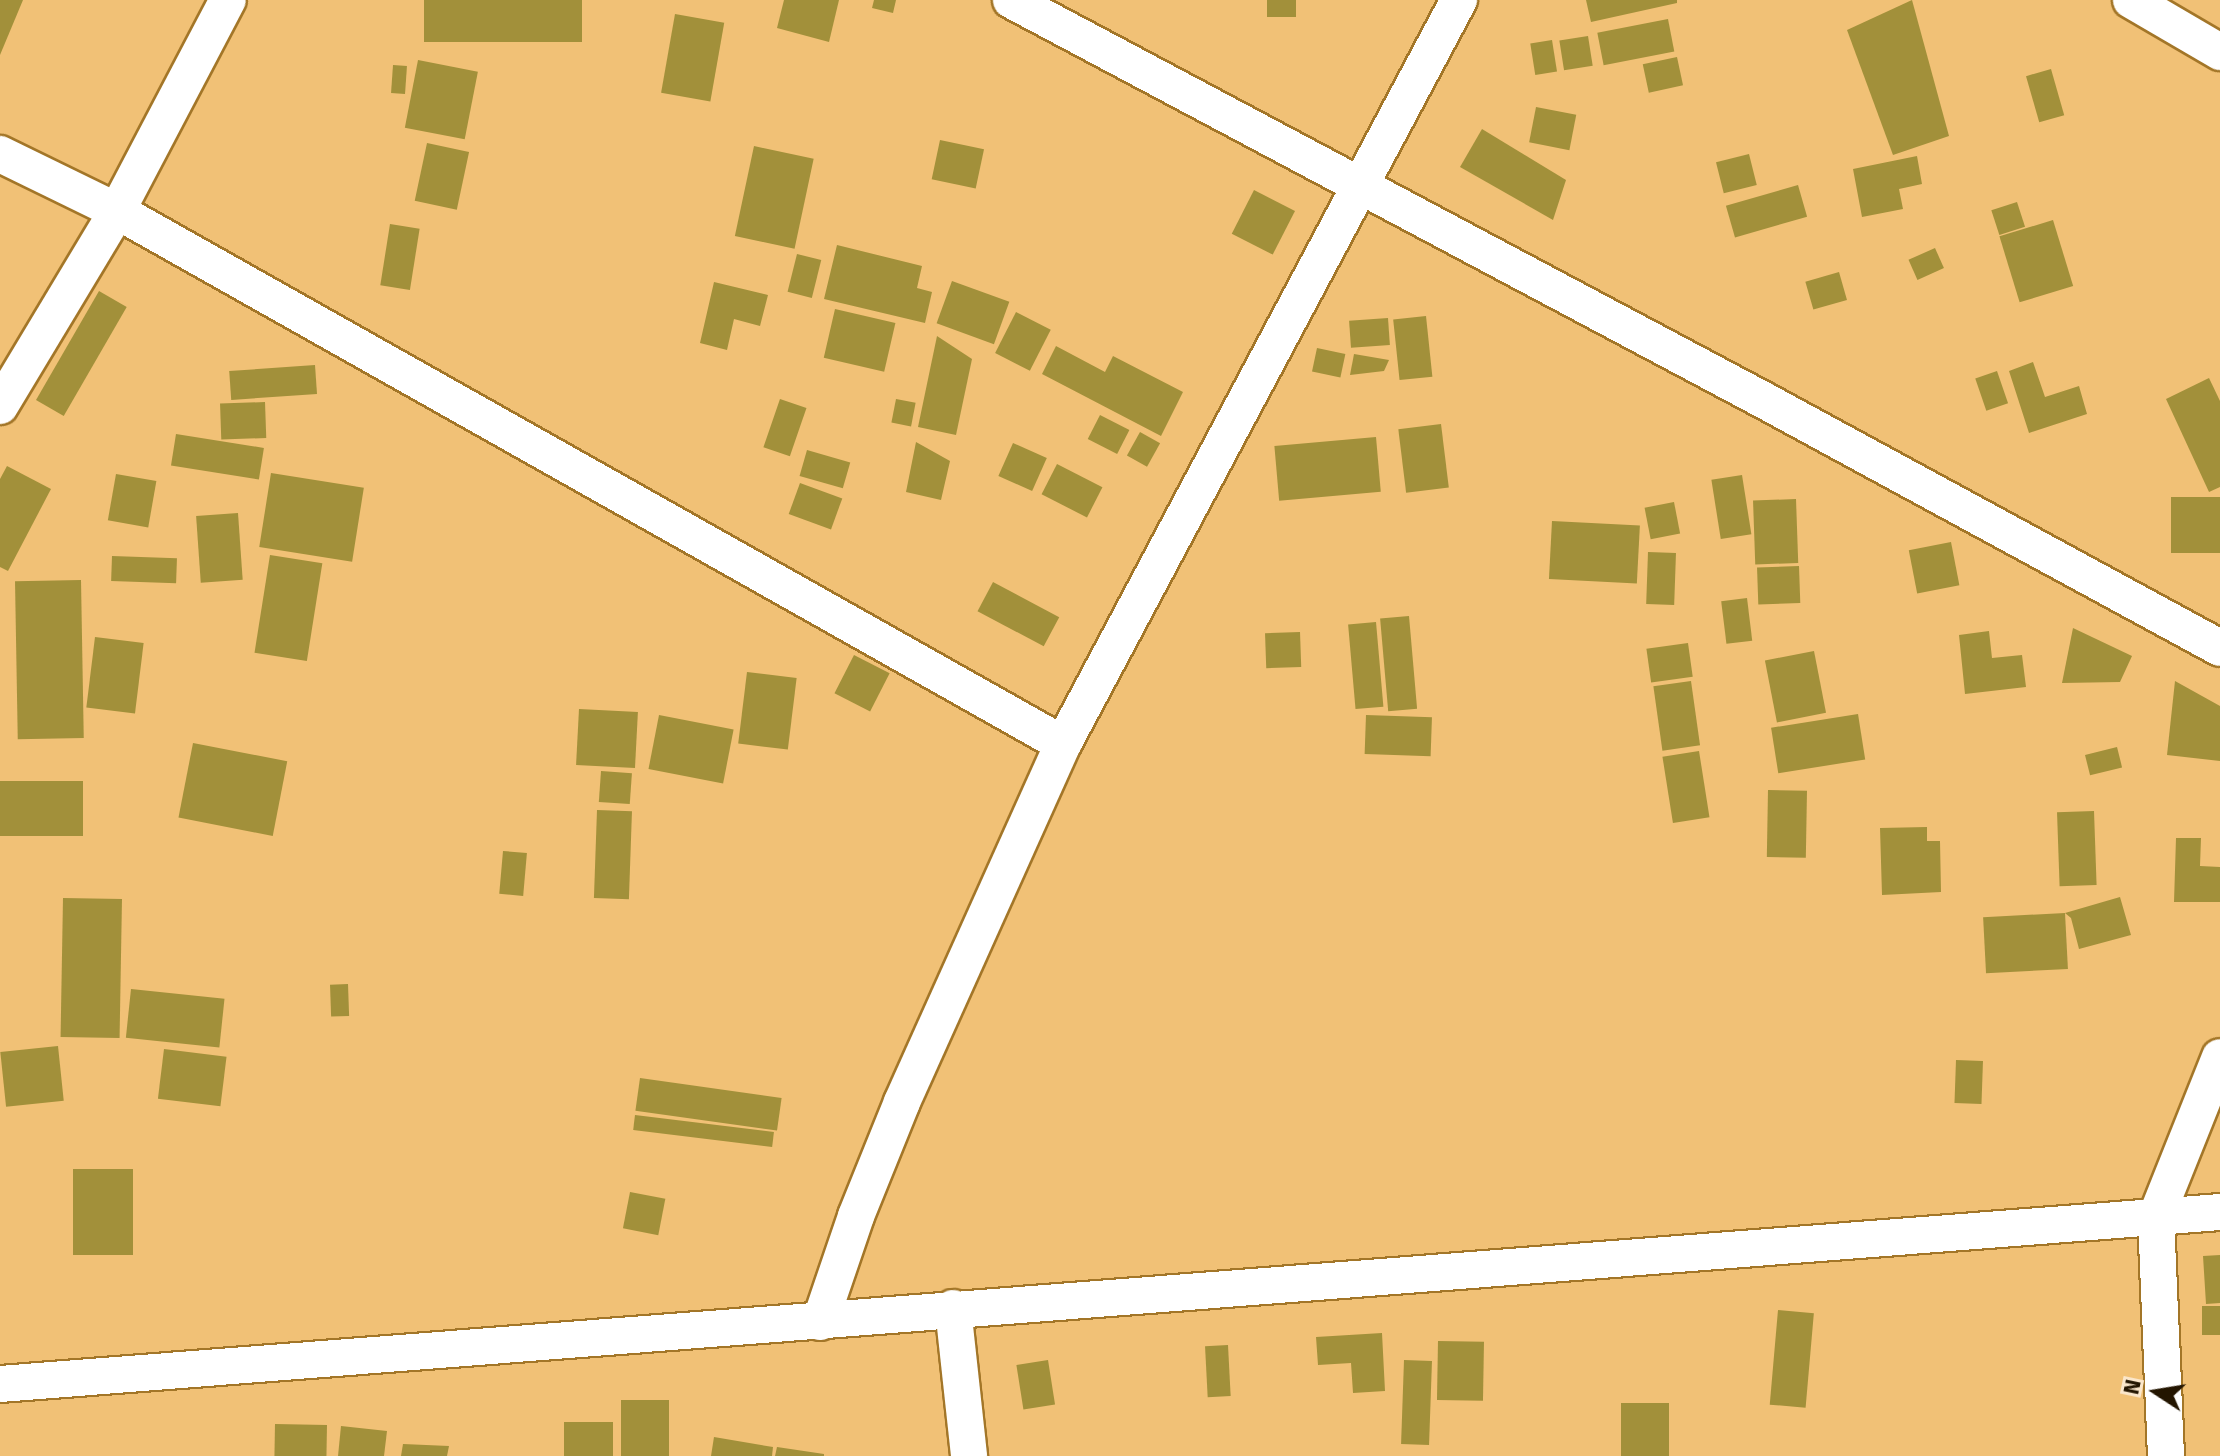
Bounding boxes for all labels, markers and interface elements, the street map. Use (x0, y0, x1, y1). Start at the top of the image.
north arrow (2116, 1352, 2196, 1432)
text: N (2117, 1377, 2147, 1397)

